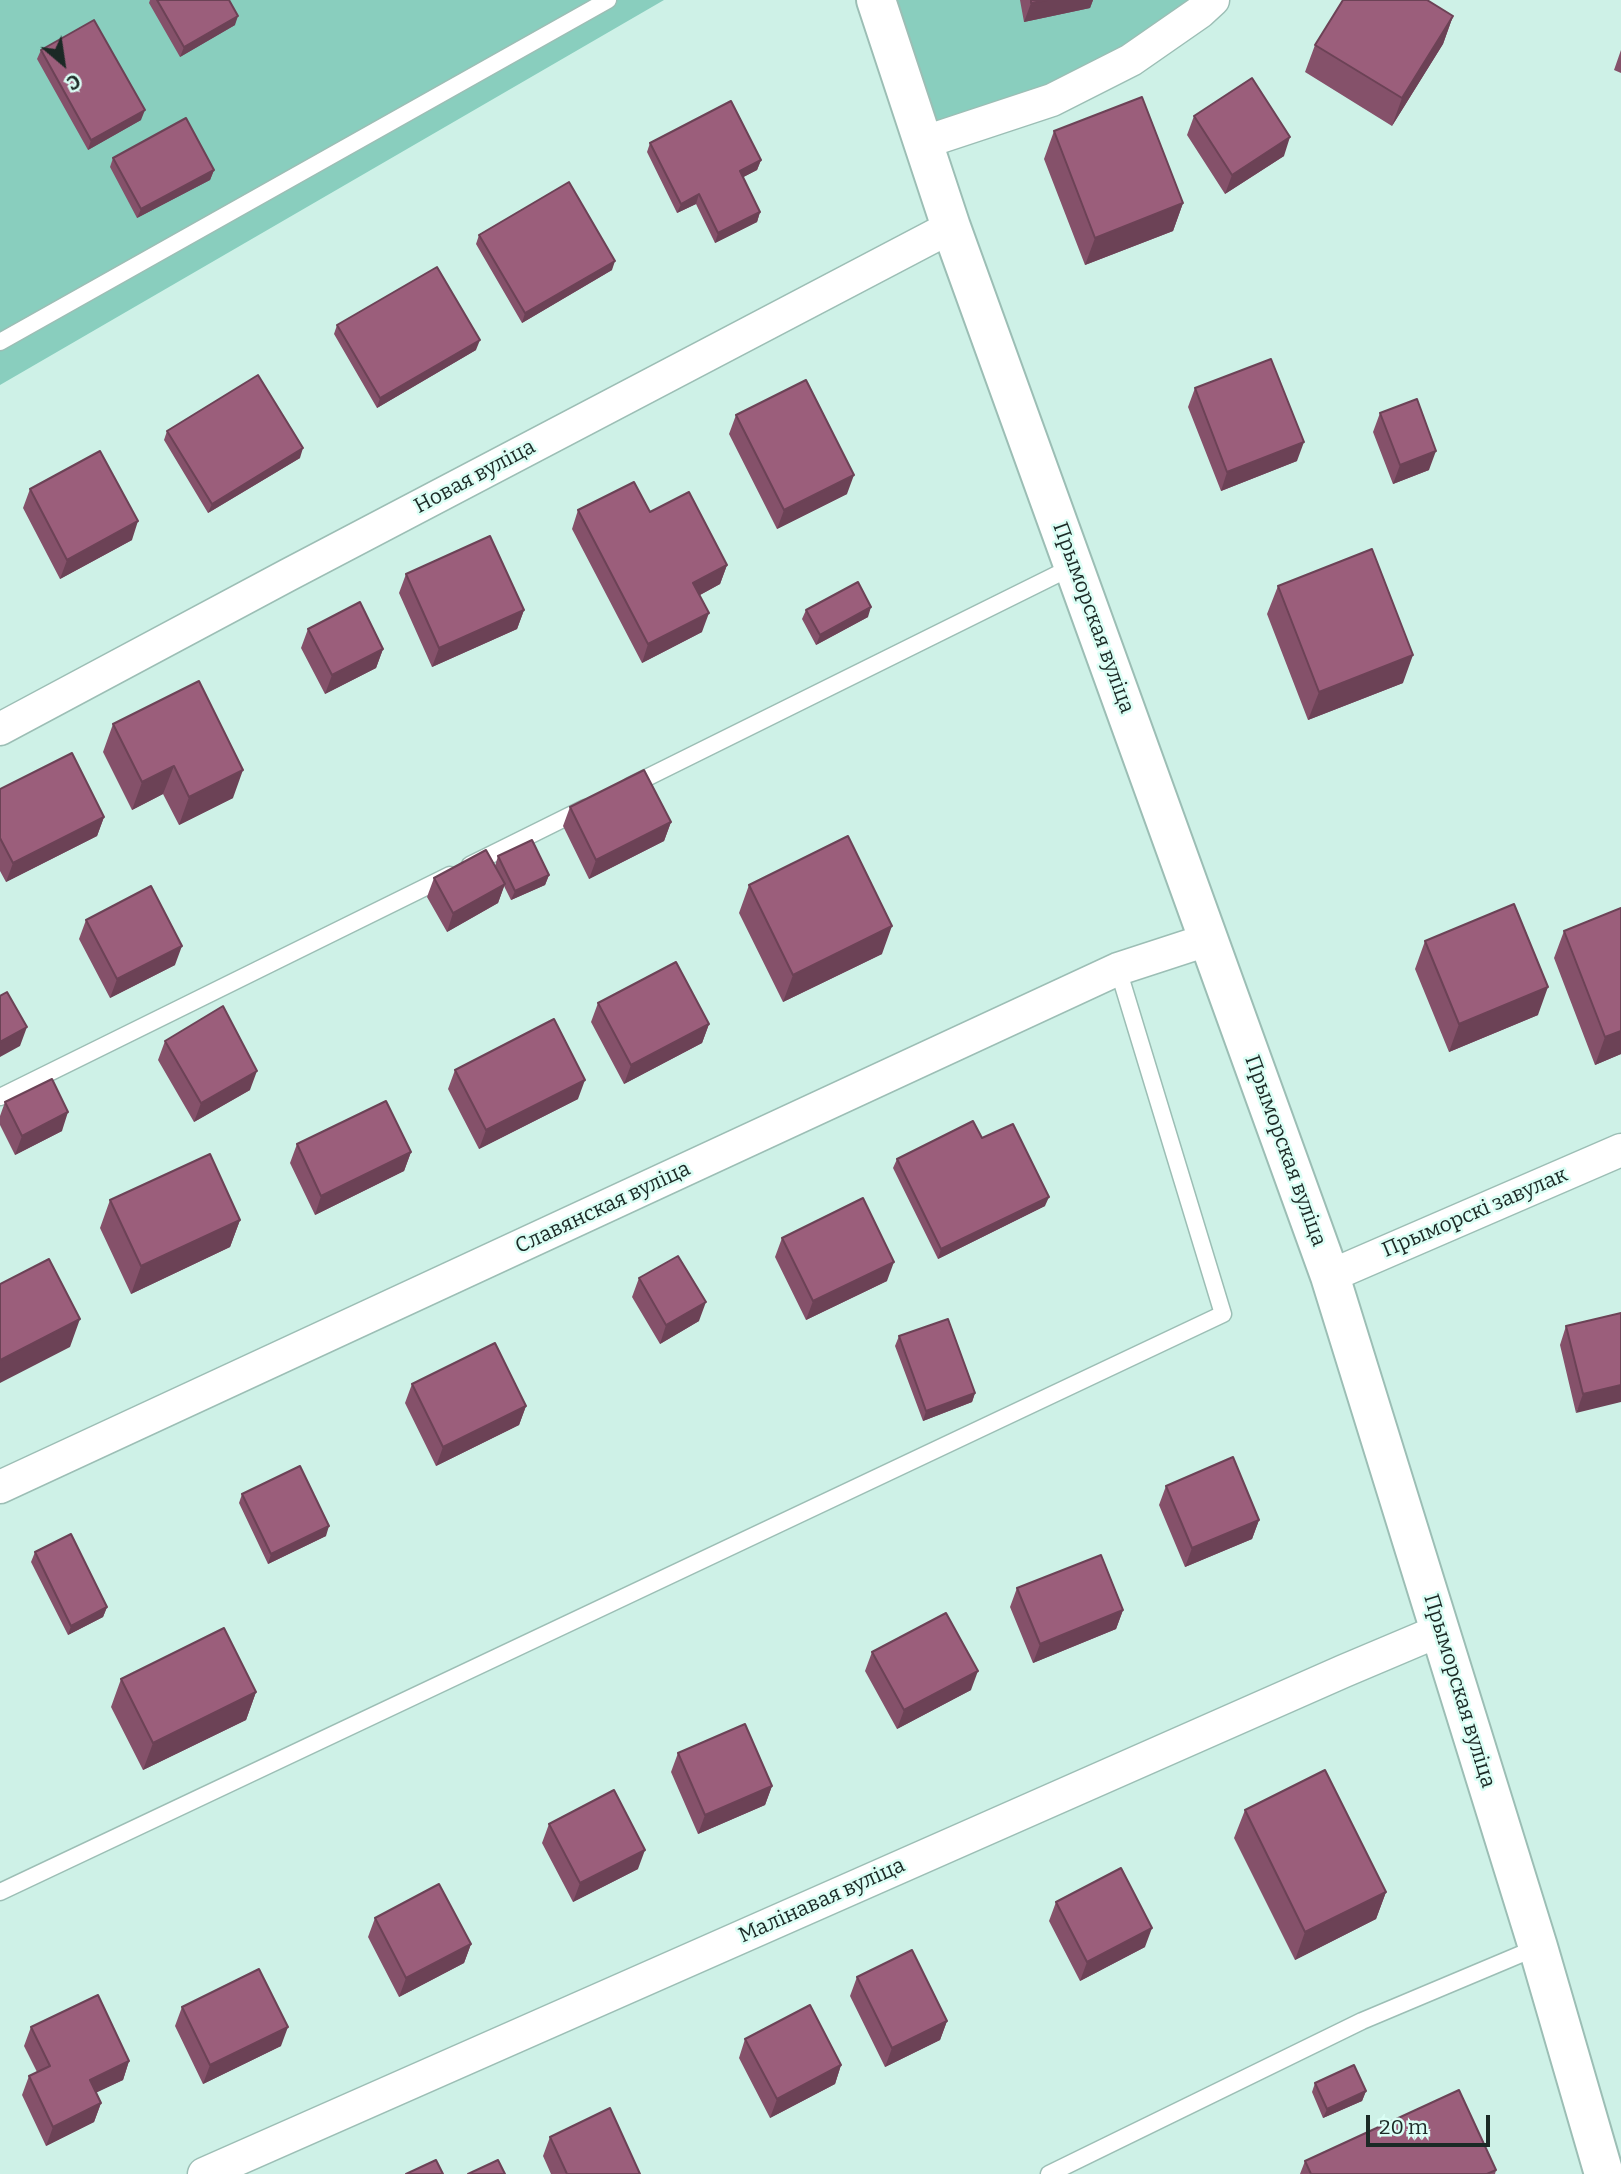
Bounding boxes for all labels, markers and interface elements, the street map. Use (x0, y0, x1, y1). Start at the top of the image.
north arrow (28, 28, 98, 98)
text: С (63, 69, 84, 95)
street label: Новая вуліца (410, 435, 540, 519)
street label: Прыморская вуліца (1047, 519, 1139, 717)
street label: Прыморская вуліца (1239, 1052, 1331, 1250)
street label: Славянская вуліца (512, 1156, 694, 1260)
street label: Прыморскі завулак (1379, 1163, 1571, 1263)
street label: Прыморская вуліца (1418, 1591, 1500, 1791)
street label: Малінавая вуліца (735, 1853, 909, 1949)
scale bar (1369, 2100, 1493, 2144)
text: 20 m (1379, 2114, 1428, 2140)

